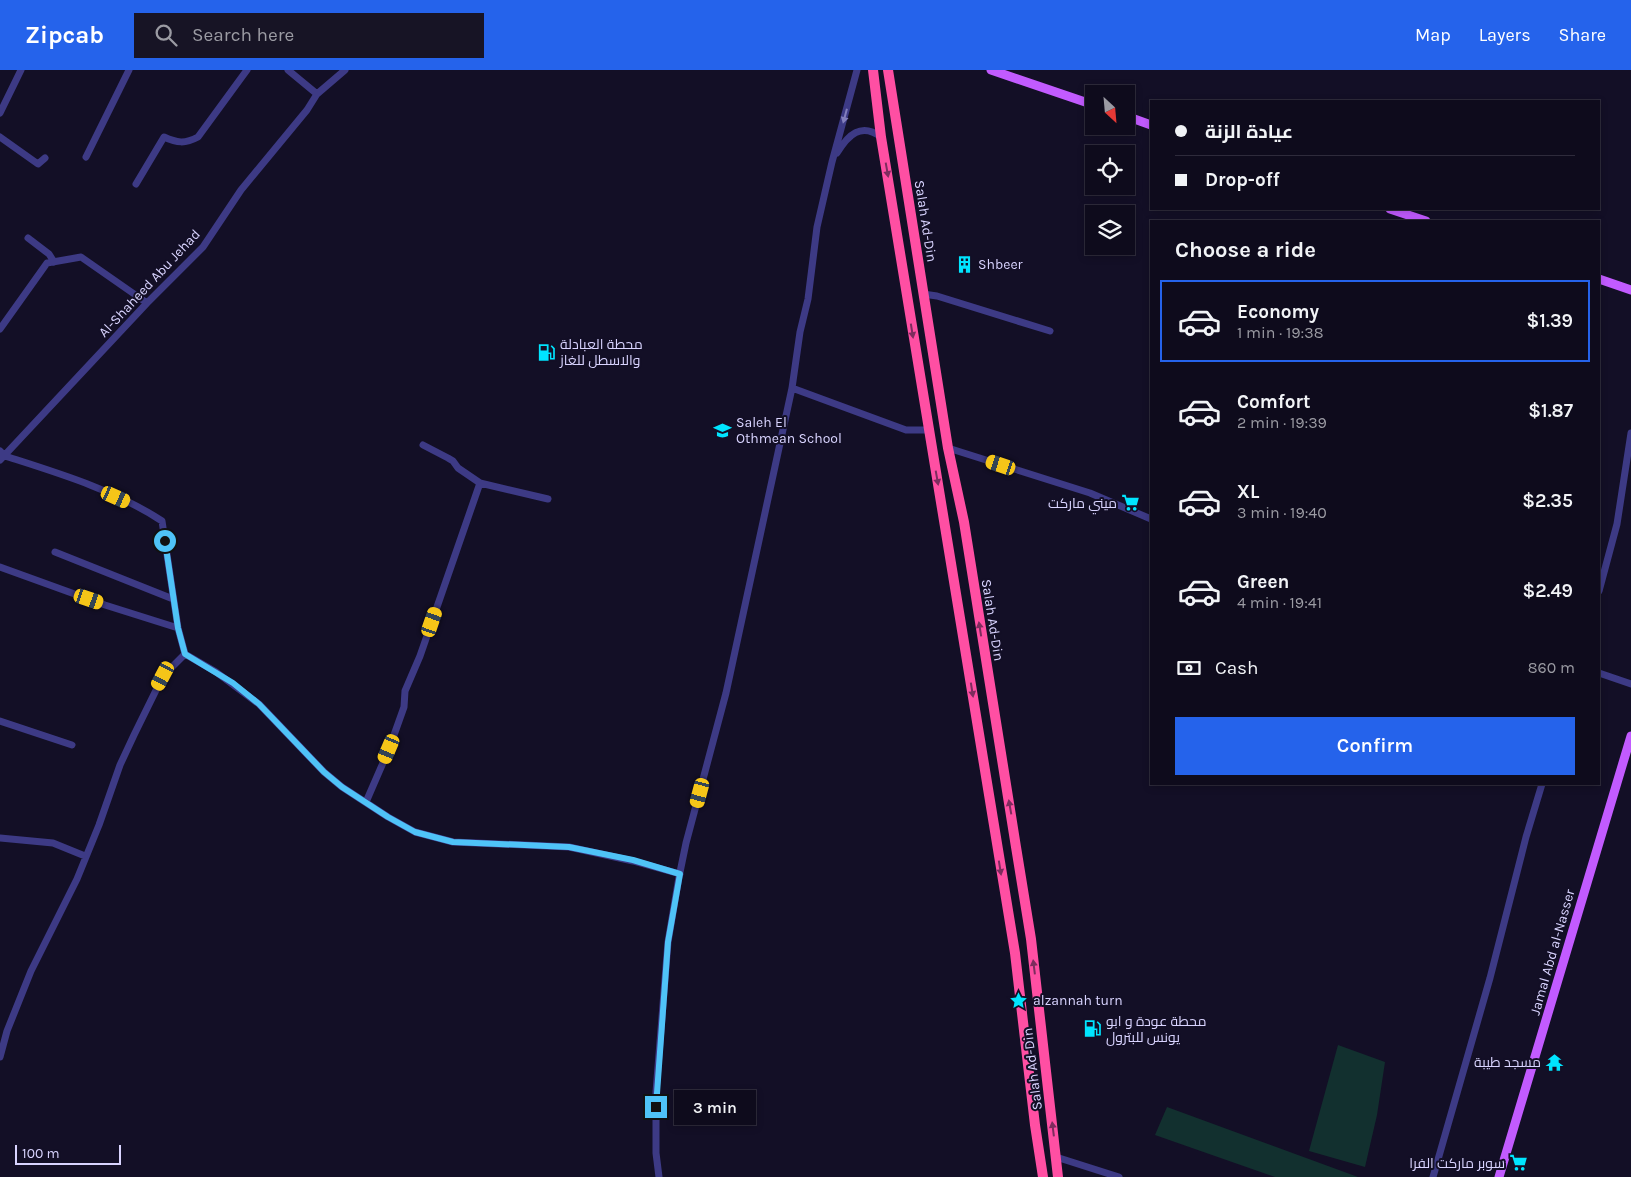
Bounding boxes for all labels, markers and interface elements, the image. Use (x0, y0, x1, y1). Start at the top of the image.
search box (134, 13, 484, 58)
text: Zipcab (25, 21, 104, 49)
icon: search (152, 21, 180, 49)
text: Search here (192, 24, 294, 46)
text: Map (1415, 24, 1451, 46)
text: Layers (1479, 24, 1531, 46)
text: Share (1559, 24, 1606, 46)
north arrow (1085, 85, 1135, 135)
map controls (1085, 85, 1135, 255)
one-way arrow (840, 109, 848, 124)
text: عيادة الزنة (1205, 121, 1293, 143)
button: locate (1085, 145, 1135, 195)
one-way arrow (883, 163, 891, 178)
text: Drop-off (1205, 169, 1280, 191)
street label: Salah Ad-Din (911, 179, 940, 263)
button: layers (1085, 205, 1135, 255)
street label: Al-Shaheed Abu Jehad (95, 226, 204, 341)
text: Choose a ride (1175, 237, 1316, 263)
building icon: Shbeer (954, 254, 974, 274)
place label: Shbeer (978, 256, 1024, 273)
icon: car (1177, 299, 1222, 344)
text: Economy (1237, 301, 1319, 323)
text: $1.39 (1527, 310, 1573, 332)
one-way arrow (909, 323, 917, 339)
text: 1 min · 19:38 (1237, 323, 1323, 342)
place label: محطة العبادلة والاسطل للغاز (559, 336, 643, 369)
fuel station icon: محطة العبادلة والاسطل للغاز (536, 342, 556, 362)
icon: car (1177, 389, 1222, 434)
text: Comfort (1237, 391, 1311, 413)
text: $1.87 (1528, 400, 1573, 422)
text: 2 min · 19:39 (1237, 413, 1327, 432)
place label: Saleh El Othmean School (736, 414, 842, 447)
school or university icon: Saleh El Othmean School (712, 420, 732, 440)
car (984, 453, 1017, 477)
one-way arrow (934, 471, 942, 487)
icon: car (1177, 479, 1222, 524)
text: XL (1237, 481, 1259, 503)
car (99, 484, 132, 510)
text: $2.35 (1522, 490, 1573, 512)
supermarket icon: ميني ماركت (1121, 493, 1141, 513)
place label: ميني ماركت (1048, 495, 1117, 515)
text: 3 min · 19:40 (1237, 503, 1327, 522)
route start (154, 530, 176, 552)
icon: car (1177, 569, 1222, 614)
text: Green (1237, 571, 1289, 593)
street label: Salah Ad-Din (978, 578, 1007, 662)
text: $2.49 (1522, 580, 1573, 602)
car (72, 587, 105, 611)
text: 4 min · 19:41 (1237, 593, 1322, 612)
car (420, 605, 443, 639)
one-way arrow (976, 621, 984, 637)
icon: cash (1175, 654, 1203, 682)
text: Cash (1215, 657, 1259, 679)
text: 860 m (1528, 658, 1575, 677)
car (149, 659, 176, 693)
one-way arrow (968, 683, 976, 699)
button: Confirm (1175, 717, 1575, 775)
car (376, 732, 401, 766)
car (688, 777, 711, 809)
one-way arrow (1005, 798, 1013, 814)
one-way arrow (997, 860, 1005, 876)
street label: Jamal Abd al-Nasser (1526, 886, 1579, 1017)
one-way arrow (1030, 959, 1038, 975)
place icon: alzannah turn (1009, 990, 1029, 1010)
place label: alzannah turn (1033, 992, 1123, 1009)
place label: محطة عودة و ابو يونس للبترول (1106, 1013, 1207, 1046)
fuel station icon: محطة عودة و ابو يونس للبترول (1082, 1019, 1102, 1039)
street label: Salah Ad-Din (1019, 1027, 1046, 1111)
temple icon: مسجد طيبة (1545, 1052, 1565, 1072)
place label: مسجد طيبة (1474, 1054, 1541, 1071)
callout: 3 min (674, 1090, 756, 1124)
route end (645, 1096, 667, 1118)
text: 3 min (693, 1098, 737, 1117)
one-way arrow (1049, 1120, 1057, 1136)
scale bar (15, 1142, 121, 1165)
text: 100 m (22, 1145, 60, 1162)
supermarket icon: سوبر ماركت الفرا (1509, 1153, 1529, 1173)
place label: سوبر ماركت الفرا (1409, 1155, 1505, 1172)

